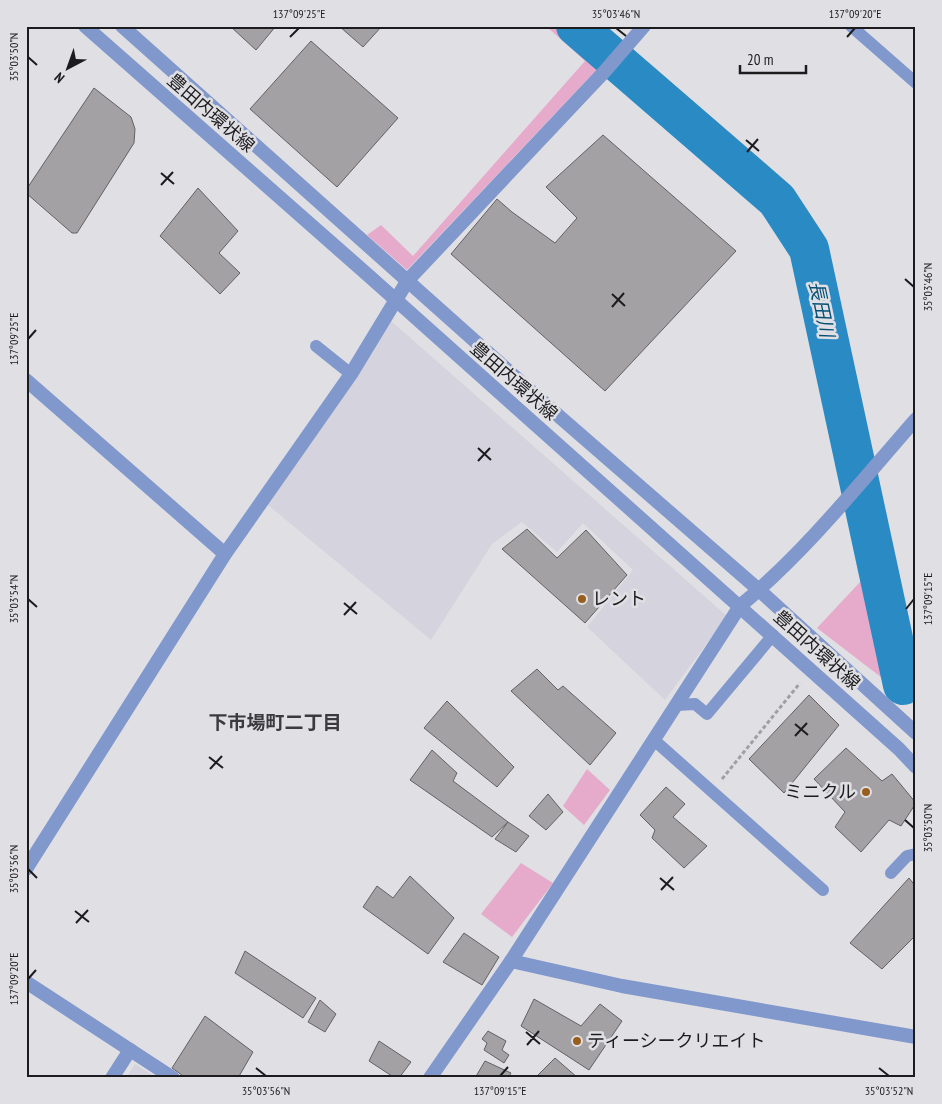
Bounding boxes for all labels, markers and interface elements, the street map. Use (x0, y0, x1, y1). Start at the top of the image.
text: 137°09'25"E (273, 6, 325, 21)
text: 35°03'46"N (592, 6, 640, 21)
text: 137°09'20"E (829, 6, 881, 21)
text: 35°03'50"N (6, 33, 21, 81)
north arrow (42, 42, 92, 92)
scale bar (740, 42, 806, 74)
text: 20 m (747, 50, 773, 69)
text: N (51, 69, 68, 87)
street label: 豊田内環状線 (163, 69, 260, 157)
text: 35°03'46"N (920, 263, 935, 311)
water label: 長田川 (804, 279, 840, 341)
text: 137°09'25"E (6, 313, 21, 365)
street label: 豊田内環状線 (466, 337, 563, 425)
text: 137°09'15"E (920, 573, 935, 625)
text: 35°03'54"N (6, 575, 21, 623)
place label: レント (592, 587, 646, 610)
marker: レント (576, 593, 588, 605)
street label: 豊田内環状線 (770, 605, 865, 694)
district label: 下市場町二丁目 (208, 710, 342, 734)
place label: ミニクル (785, 780, 856, 803)
marker: ミニクル (860, 786, 872, 798)
text: 35°03'50"N (920, 804, 935, 852)
text: 35°03'56"N (6, 845, 21, 893)
text: 137°09'20"E (6, 953, 21, 1005)
place label: ティーシークリエイト (587, 1029, 766, 1052)
marker: ティーシークリエイト (571, 1035, 583, 1047)
text: 35°03'56"N (242, 1083, 290, 1098)
text: 137°09'15"E (474, 1083, 526, 1098)
text: 35°03'52"N (865, 1083, 913, 1098)

